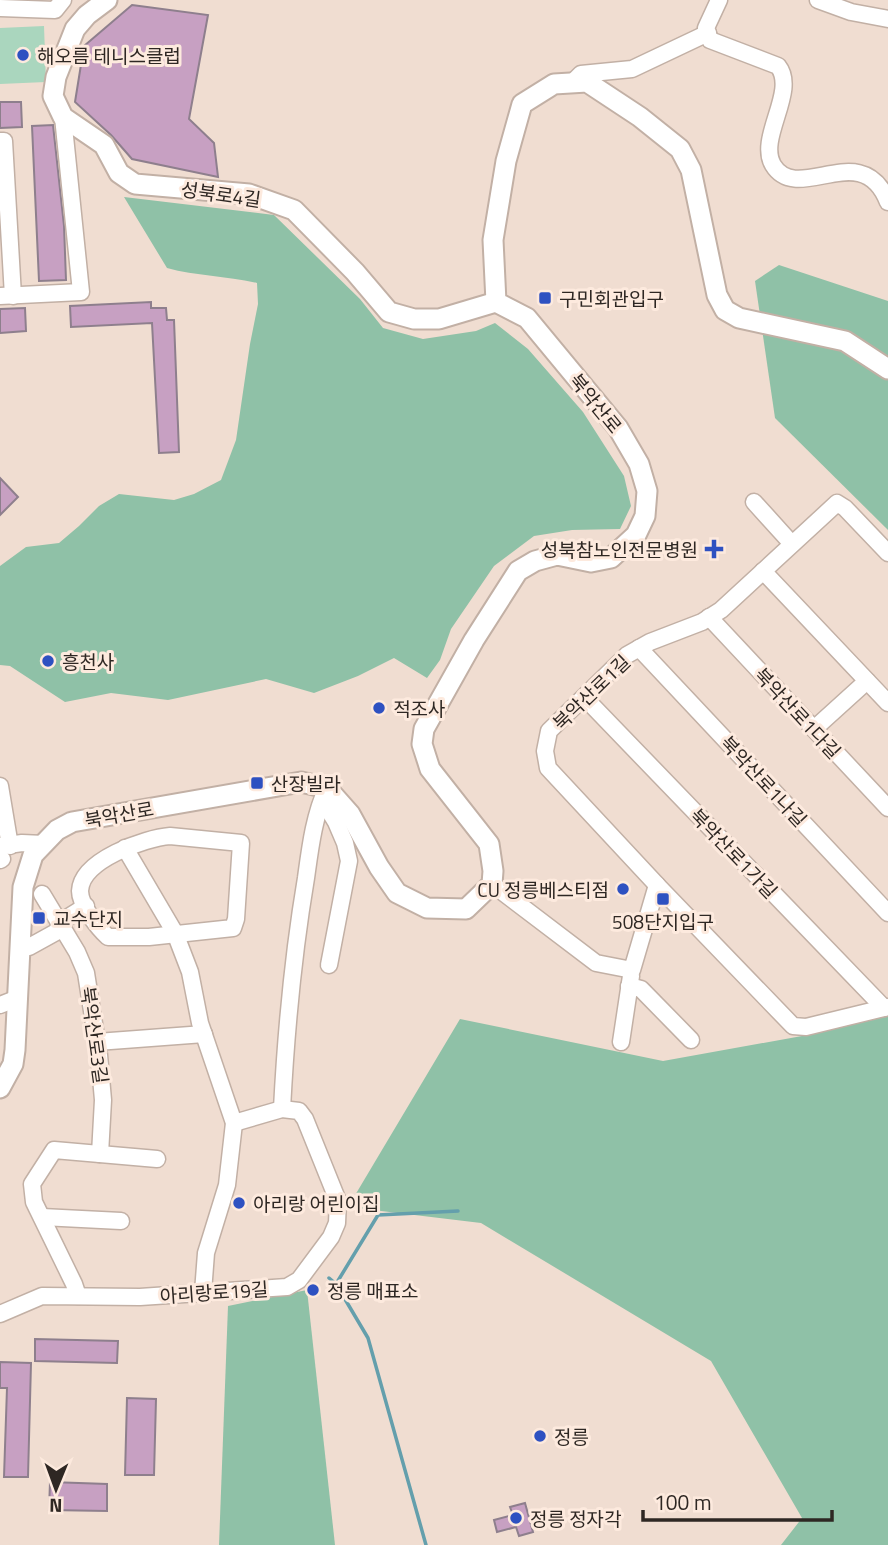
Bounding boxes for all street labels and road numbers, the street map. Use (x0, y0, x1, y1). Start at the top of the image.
street label: 성북로4길 (179, 174, 263, 214)
street label: 북악산로 (563, 367, 629, 439)
street label: 북악산로1길 (546, 648, 636, 736)
street label: 북악산로1다길 (748, 661, 848, 765)
street label: 북악산로1나길 (714, 729, 814, 833)
street label: 북악산로 (82, 794, 156, 834)
street label: 북악산로1가길 (683, 801, 785, 905)
street label: 북악산로3길 (74, 984, 116, 1086)
street label: 아리랑로19길 (159, 1274, 269, 1310)

